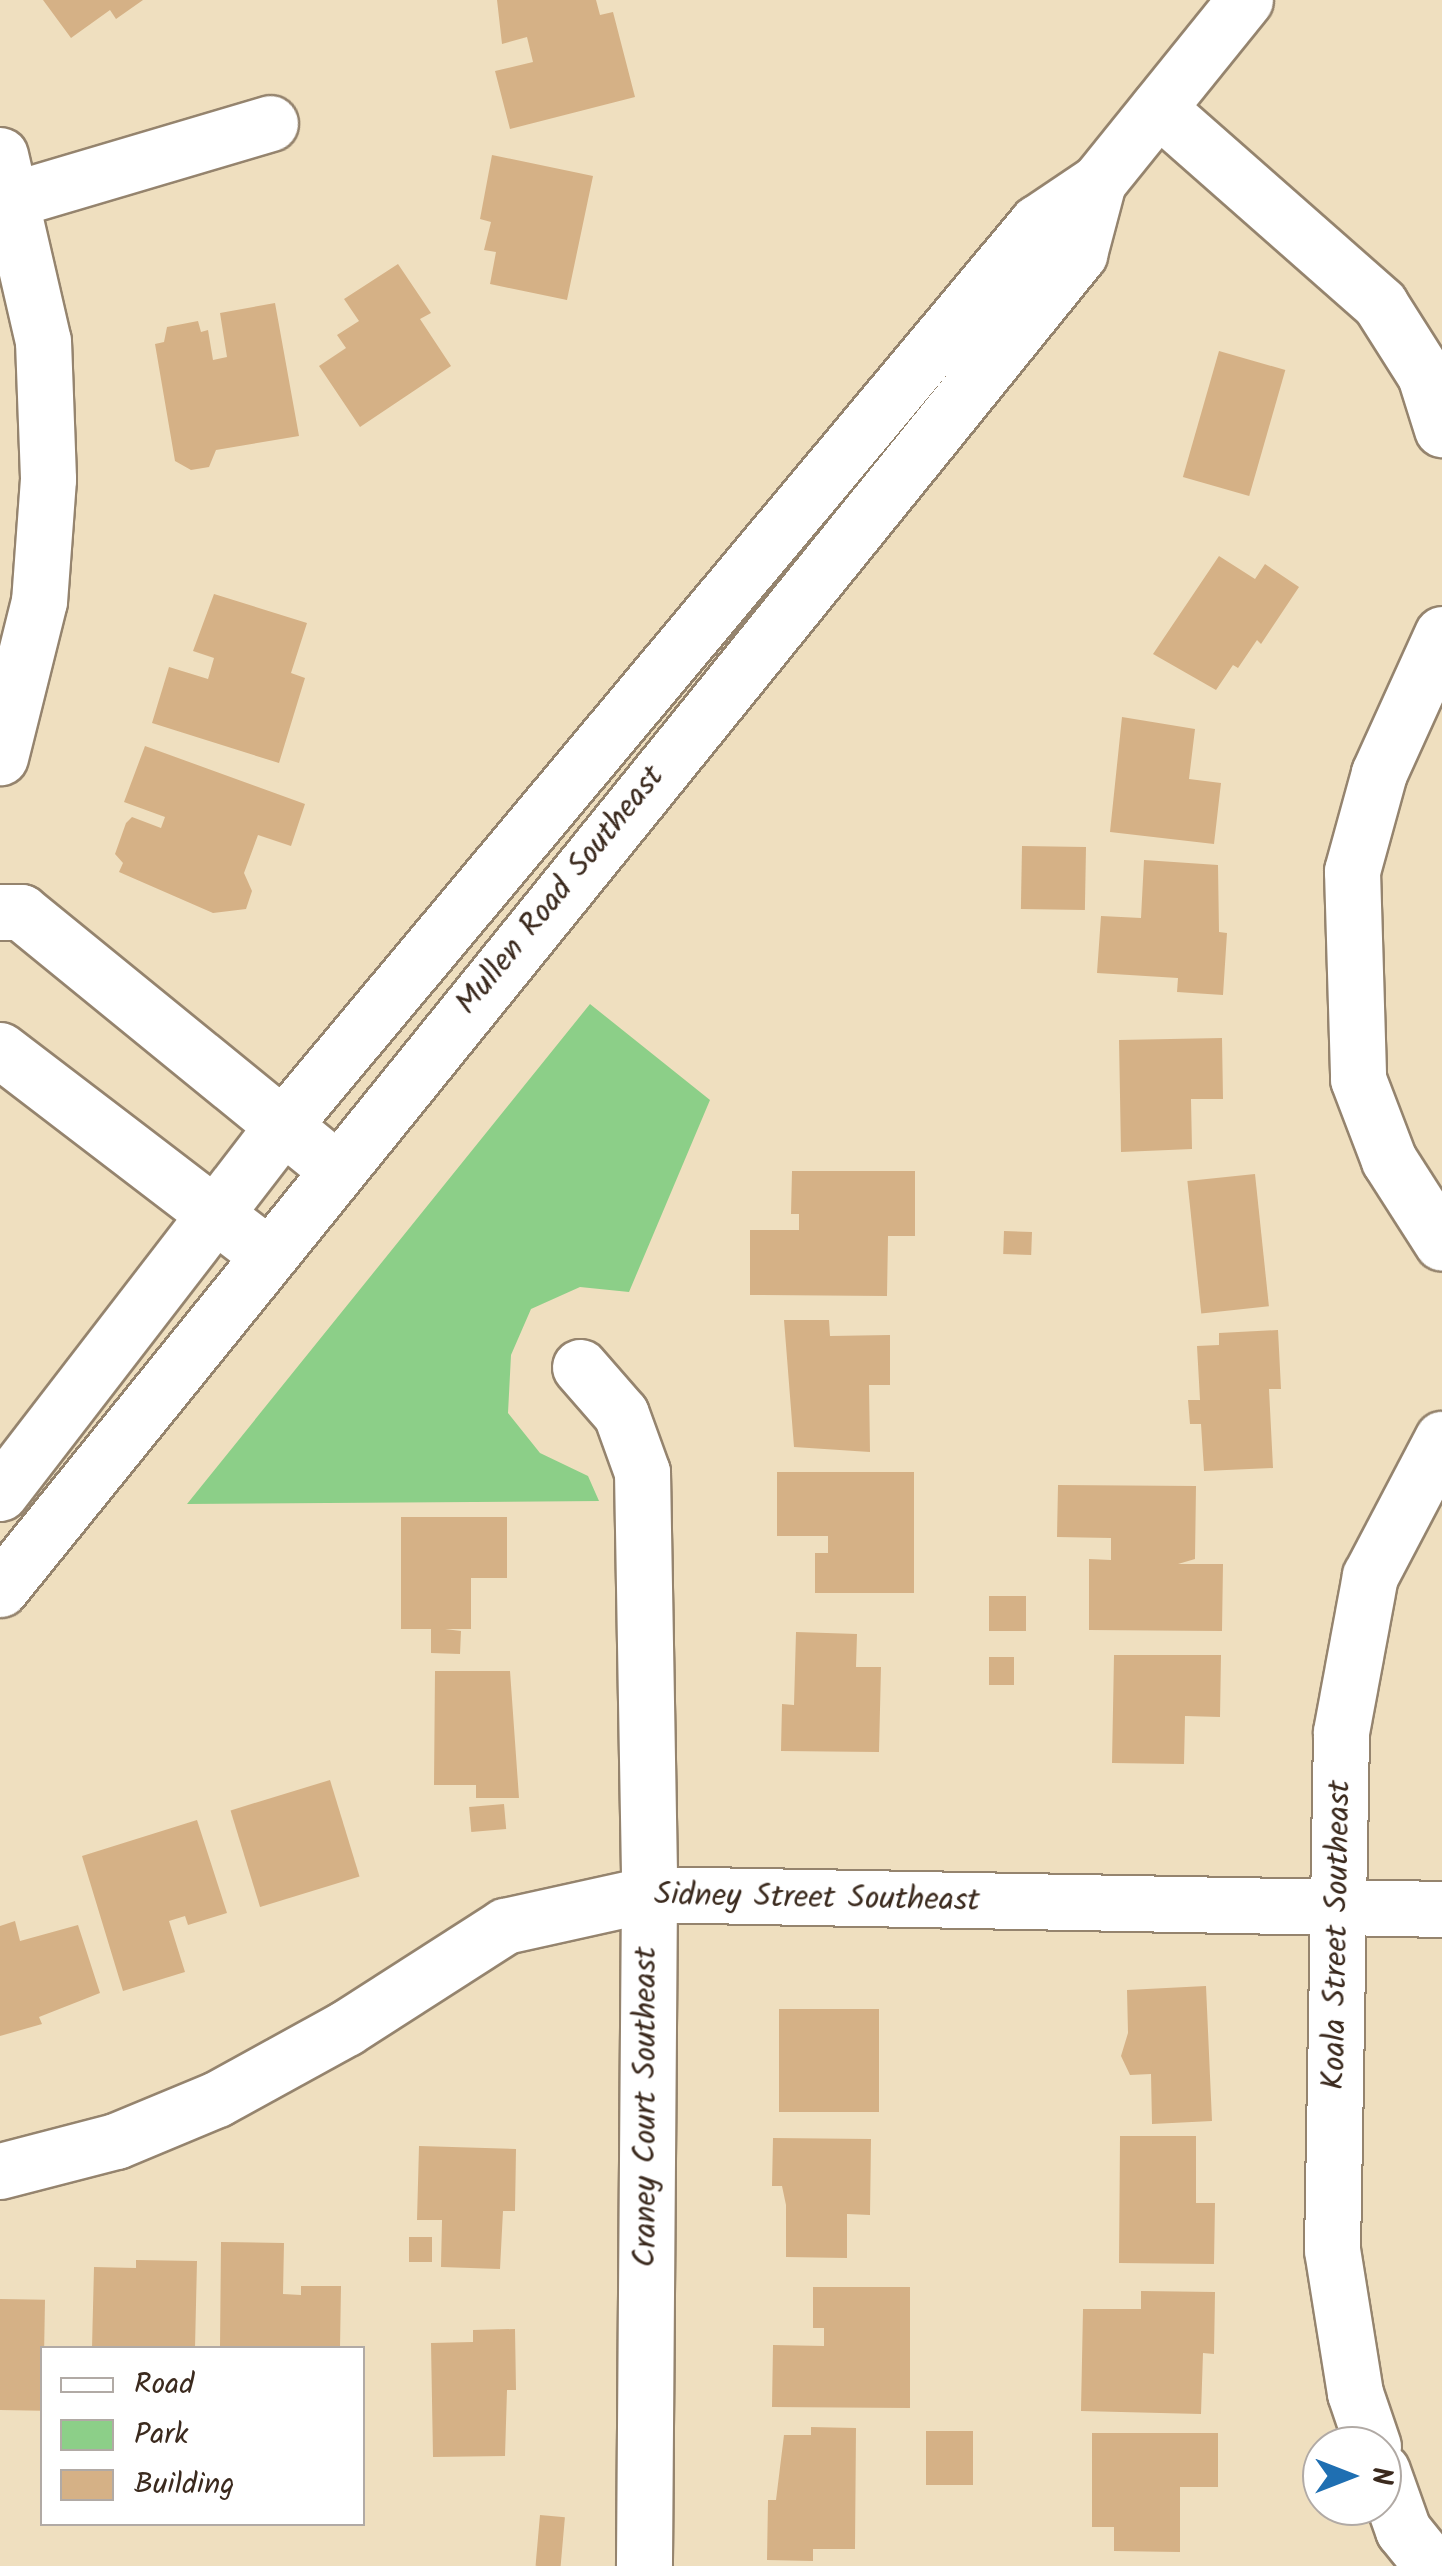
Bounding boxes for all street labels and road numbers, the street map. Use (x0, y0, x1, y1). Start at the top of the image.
street label: Mullen Road Southeast (449, 759, 673, 1023)
street label: Koala Street Southeast (1316, 1780, 1360, 2090)
street label: Sidney Street Southeast (654, 1877, 980, 1921)
street label: Craney Court Southeast (628, 1947, 666, 2267)

